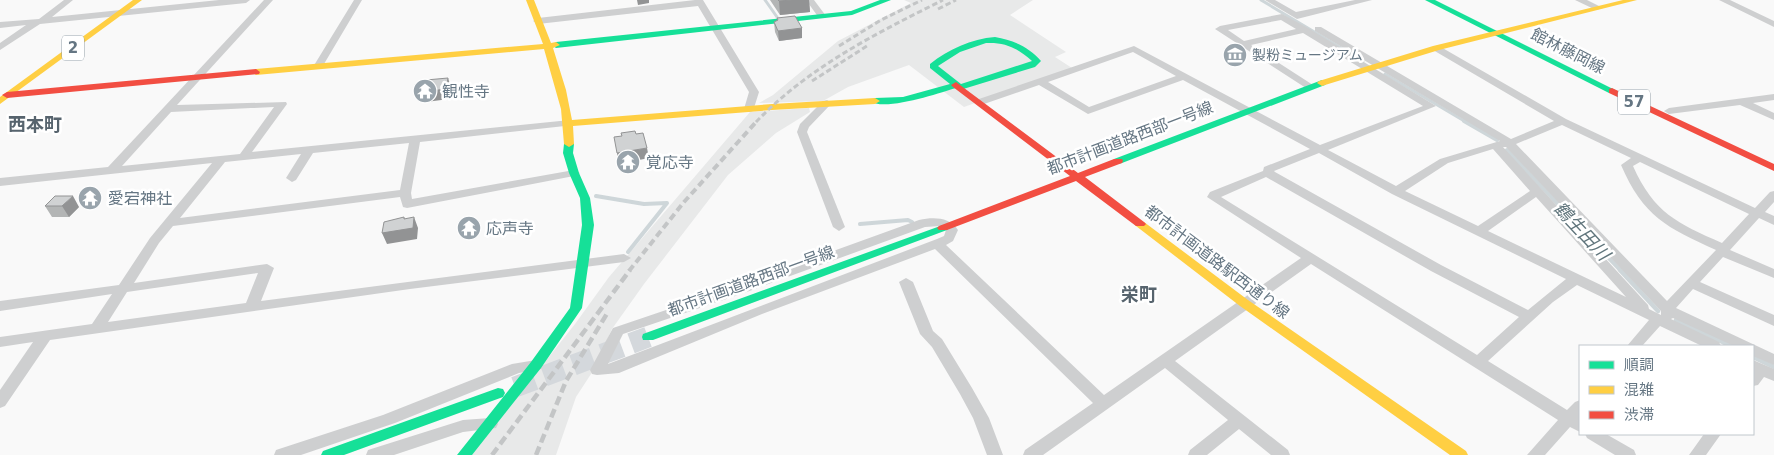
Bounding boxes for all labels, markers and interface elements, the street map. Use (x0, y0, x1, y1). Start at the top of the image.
street label: 館林藤岡線 (1528, 24, 1608, 78)
road number: 2 (62, 36, 84, 60)
museum icon: 製粉ミュージアム (1222, 42, 1248, 68)
place label: 製粉ミュージアム (1252, 47, 1363, 63)
temple icon: 観性寺 (412, 78, 438, 104)
place label: 観性寺 (442, 82, 490, 101)
road number: 57 (1618, 90, 1650, 114)
street label: 都市計画道路西部一号線 (1044, 98, 1216, 178)
district label: 西本町 (8, 114, 62, 135)
temple icon: 覚応寺 (615, 149, 641, 175)
place label: 覚応寺 (646, 153, 694, 172)
temple icon: 愛宕神社 (77, 185, 103, 211)
place label: 愛宕神社 (108, 189, 172, 208)
water label: 鶴生田川 (1550, 198, 1616, 266)
street label: 都市計画道路駅西通り線 (1141, 201, 1293, 323)
temple icon: 応声寺 (456, 215, 482, 241)
place label: 応声寺 (486, 219, 534, 238)
street label: 都市計画道路西部一号線 (665, 242, 837, 320)
district label: 栄町 (1121, 284, 1157, 305)
legend (1579, 345, 1754, 435)
text: 順調 (1624, 356, 1654, 374)
text: 混雑 (1624, 381, 1654, 399)
text: 渋滞 (1624, 406, 1654, 424)

